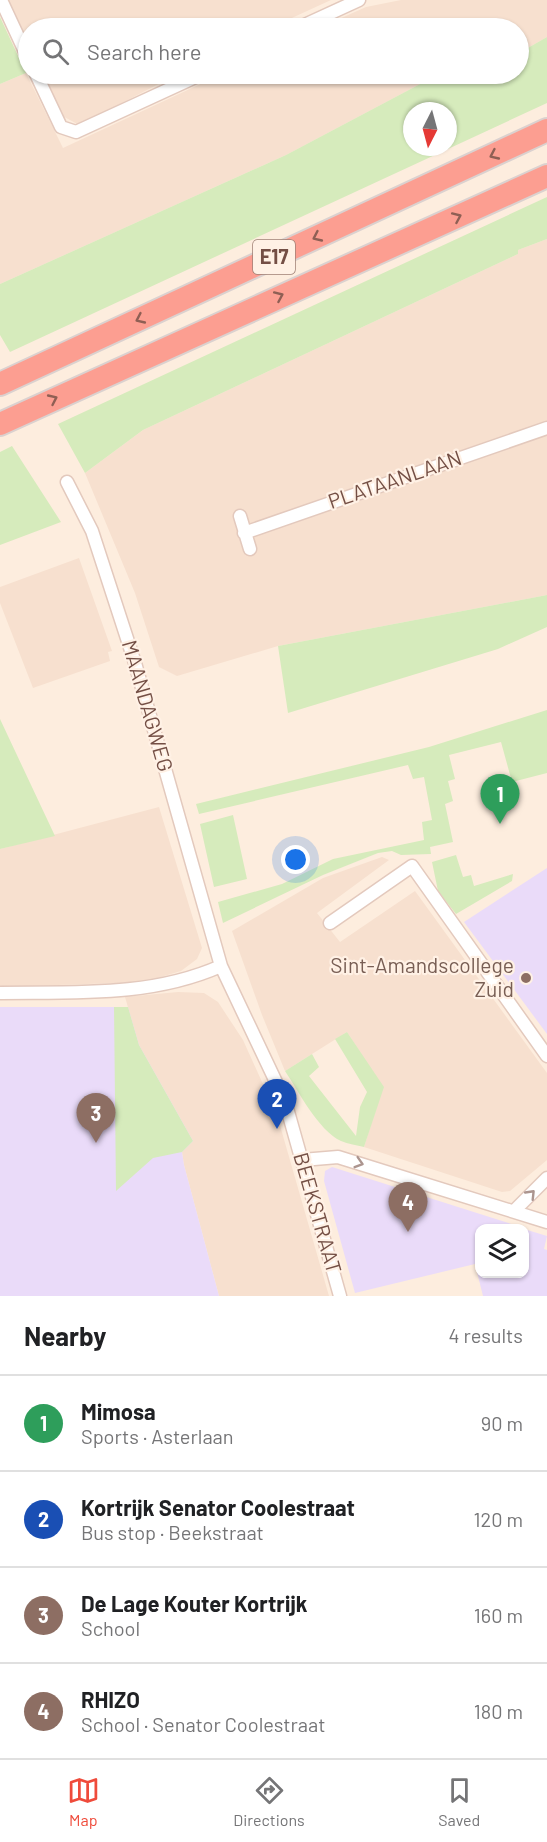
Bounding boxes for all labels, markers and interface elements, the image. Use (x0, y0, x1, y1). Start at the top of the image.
search box (18, 18, 529, 84)
icon: search (39, 35, 72, 68)
text: Search here (87, 38, 201, 64)
north arrow (403, 102, 457, 156)
one-way arrow (489, 147, 500, 159)
one-way arrow (451, 212, 462, 224)
one-way arrow (313, 229, 324, 241)
road number: E17 (253, 240, 295, 274)
one-way arrow (273, 292, 284, 304)
one-way arrow (136, 311, 147, 323)
one-way arrow (47, 395, 58, 407)
street label: PLATAANLAAN (324, 444, 465, 513)
street label: MAANDAGWEG (118, 637, 179, 774)
pin: 1 (480, 774, 520, 824)
your location (281, 845, 310, 874)
place label: Sint-Amandscollege Zuid (330, 952, 514, 1001)
marker: Sint-Amandscollege Zuid (519, 971, 533, 985)
pin: 2 (258, 1080, 296, 1129)
pin: 3 (76, 1094, 116, 1143)
street label: BEEKSTRAAT (289, 1149, 348, 1276)
one-way arrow (354, 1156, 364, 1168)
pin: 4 (388, 1182, 428, 1232)
one-way arrow (524, 1190, 535, 1200)
map controls (475, 1224, 529, 1278)
button: layers (475, 1224, 529, 1278)
text: Nearby (24, 1320, 106, 1351)
text: 4 results (448, 1323, 523, 1347)
text: Mimosa (81, 1398, 156, 1424)
text: 1 (40, 1411, 47, 1435)
text: 90 m (481, 1411, 523, 1435)
text: Sports · Asterlaan (81, 1424, 234, 1448)
text: Kortrijk Senator Coolestraat (81, 1494, 355, 1520)
text: 2 (38, 1507, 49, 1531)
text: 120 m (473, 1507, 523, 1531)
text: Bus stop · Beekstraat (81, 1520, 264, 1544)
text: De Lage Kouter Kortrijk (81, 1590, 308, 1616)
text: 3 (38, 1603, 49, 1627)
text: 160 m (474, 1603, 523, 1627)
text: School (81, 1616, 140, 1640)
text: RHIZO (81, 1686, 140, 1712)
text: 4 (37, 1699, 50, 1723)
text: 180 m (474, 1699, 523, 1723)
text: School · Senator Coolestraat (81, 1712, 326, 1736)
tab: Map (67, 1774, 100, 1829)
tab: Directions (233, 1774, 305, 1829)
tab: Saved (438, 1774, 480, 1829)

